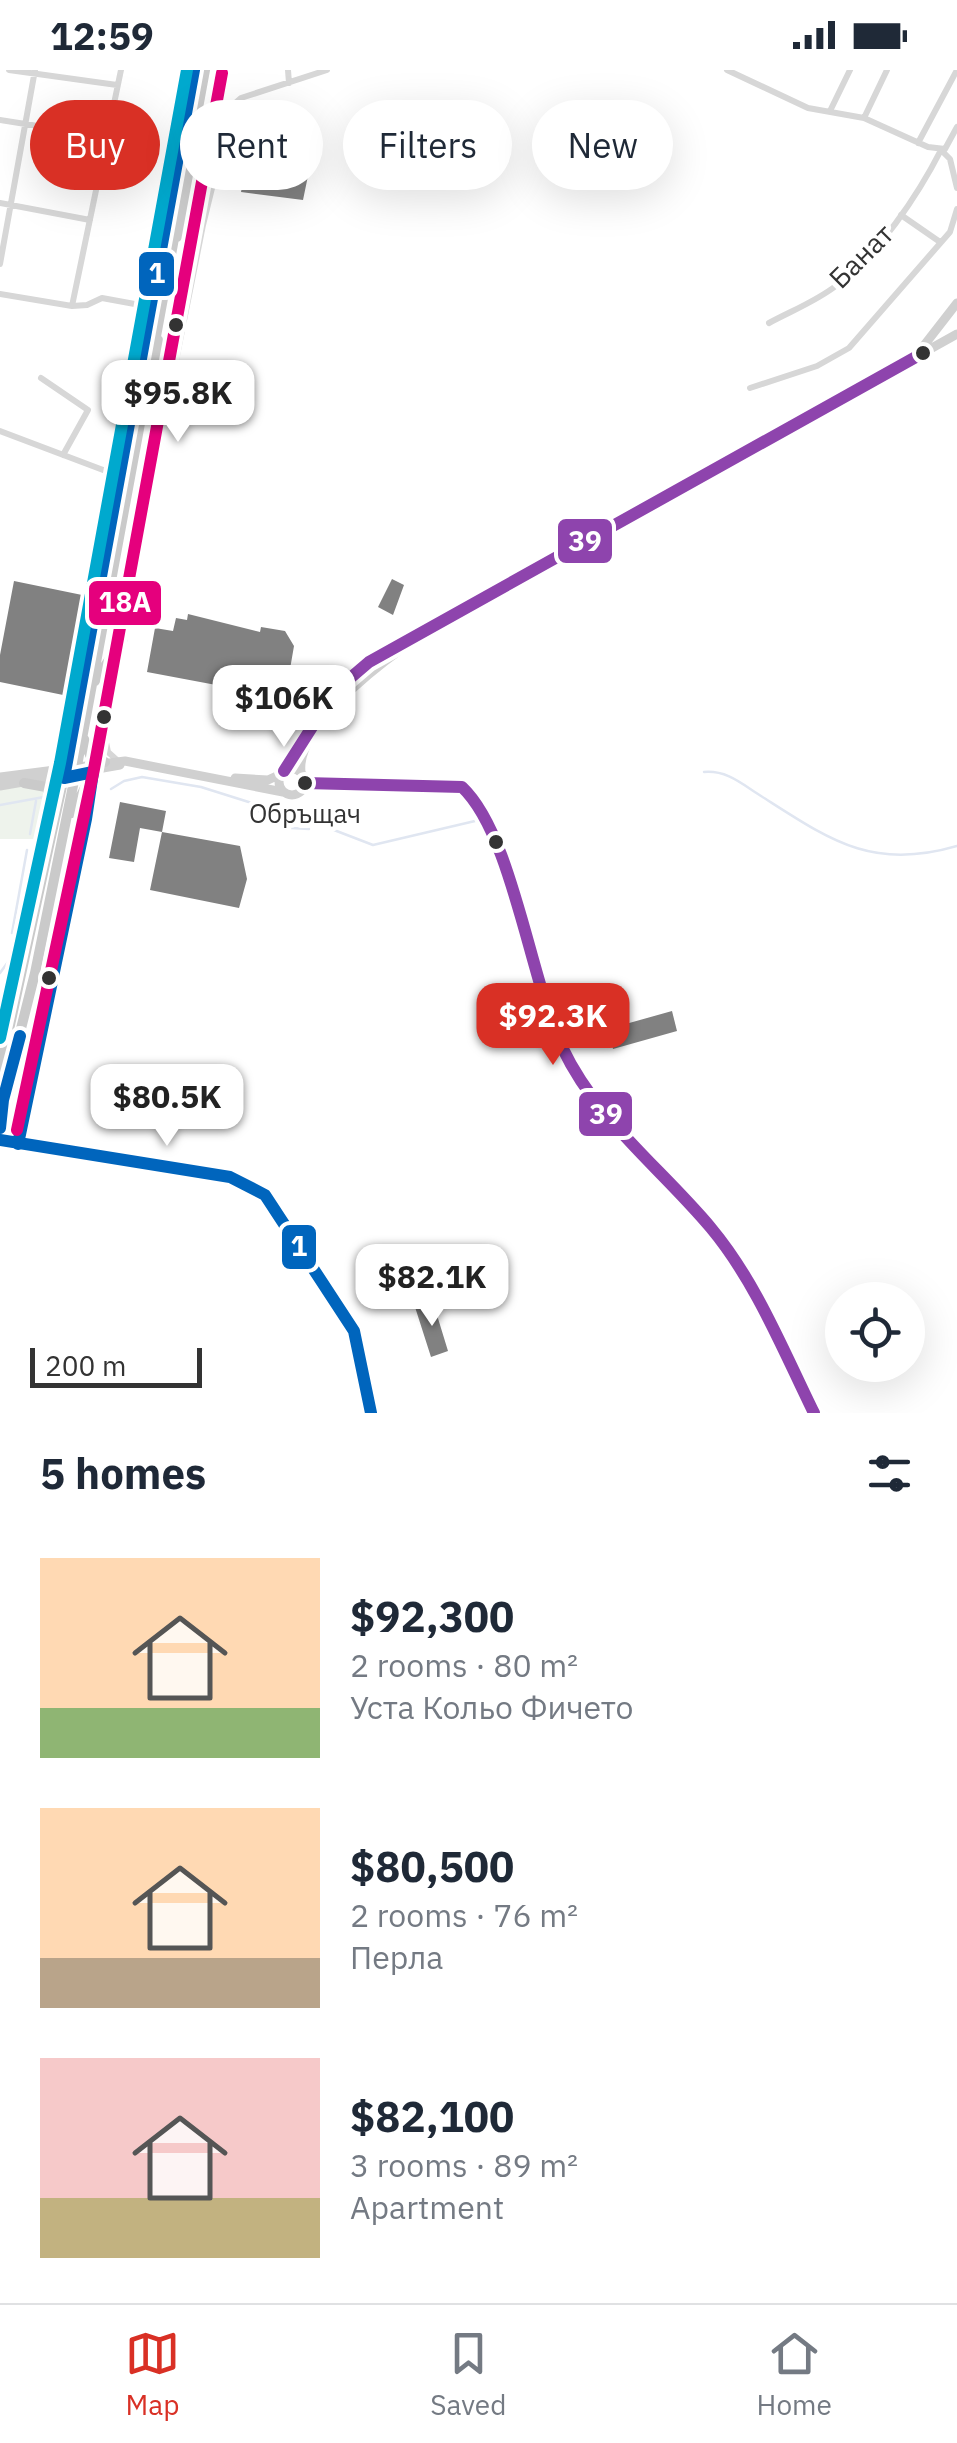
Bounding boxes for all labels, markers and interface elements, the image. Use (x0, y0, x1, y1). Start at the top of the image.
text: 12:59 (50, 11, 154, 60)
chip: Buy (30, 100, 160, 190)
chip: Rent (180, 100, 323, 190)
chip: Filters (343, 100, 512, 190)
chip: New (532, 100, 673, 190)
street label: Банат (820, 215, 901, 296)
line badge: 1 (137, 250, 176, 298)
text: 1 (149, 254, 166, 291)
unlabelled marker (166, 315, 186, 335)
unlabelled marker (913, 343, 933, 363)
pin: $95.8K (97, 360, 259, 445)
text: $95.8K (123, 371, 233, 413)
line badge: 39 (556, 517, 614, 565)
text: 39 (568, 522, 602, 559)
line badge: 18А (87, 579, 163, 627)
text: 18А (99, 583, 151, 620)
pin: $106K (214, 665, 354, 750)
text: $106K (234, 676, 334, 718)
unlabelled marker (94, 707, 114, 727)
marker: Обръщач (295, 773, 315, 793)
place label: Обръщач (249, 796, 361, 830)
unlabelled marker (486, 832, 506, 852)
unlabelled marker (39, 968, 59, 988)
pin: $92.3K (472, 983, 634, 1068)
text: $92.3K (498, 994, 608, 1036)
pin: $80.5K (86, 1064, 248, 1149)
text: $80.5K (112, 1075, 222, 1117)
line badge: 39 (577, 1090, 634, 1138)
text: 39 (589, 1095, 623, 1132)
line badge: 1 (280, 1223, 318, 1271)
text: 1 (291, 1227, 308, 1264)
pin: $82.1K (351, 1244, 513, 1329)
text: $82.1K (377, 1255, 487, 1297)
map controls (825, 1282, 925, 1382)
button: locate (825, 1282, 925, 1382)
scale bar (30, 1343, 202, 1388)
text: 200 m (45, 1347, 126, 1384)
text: 5 homes (40, 1446, 206, 1501)
icon: filters (862, 1446, 917, 1501)
text: $92,300 (350, 1589, 514, 1644)
icon: home (120, 1598, 240, 1718)
text: 2 rooms · 80 m² (350, 1644, 578, 1686)
text: Уста Кольо Фичето (350, 1686, 633, 1728)
text: $80,500 (350, 1839, 514, 1894)
icon: home (120, 1848, 240, 1968)
text: 2 rooms · 76 m² (350, 1894, 578, 1936)
text: Перла (350, 1936, 443, 1978)
text: $82,100 (350, 2089, 514, 2144)
icon: home (120, 2098, 240, 2218)
text: 3 rooms · 89 m² (350, 2144, 578, 2186)
text: Apartment (350, 2186, 504, 2228)
tab: Map (125, 2326, 180, 2423)
tab: Saved (430, 2326, 506, 2423)
tab: Home (757, 2326, 832, 2423)

